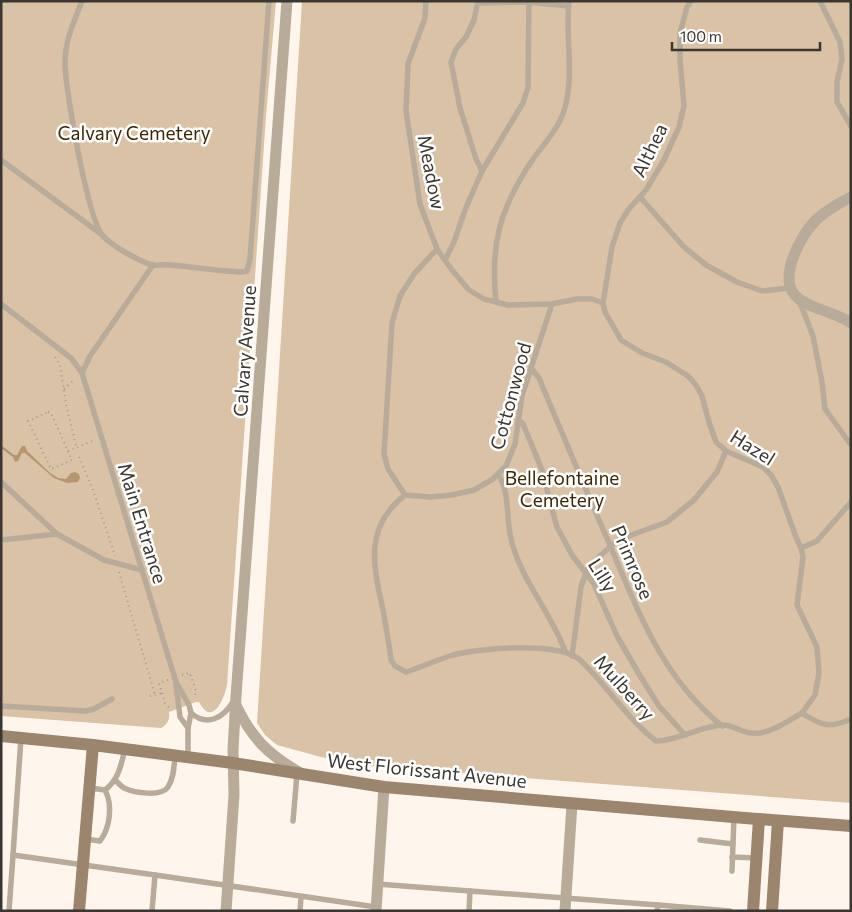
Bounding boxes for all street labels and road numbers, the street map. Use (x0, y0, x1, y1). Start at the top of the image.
street label: Althea (626, 120, 672, 180)
street label: Meadow (414, 133, 450, 211)
street label: Calvary Avenue (228, 285, 260, 417)
street label: Cottonwood (485, 340, 535, 452)
street label: Hazel (726, 424, 780, 470)
street label: Main Entrance (114, 460, 172, 586)
street label: Primrose (607, 522, 659, 602)
street label: Lilly (584, 554, 622, 596)
street label: Mulberry (590, 650, 660, 724)
street label: West Florissant Avenue (326, 748, 528, 792)

